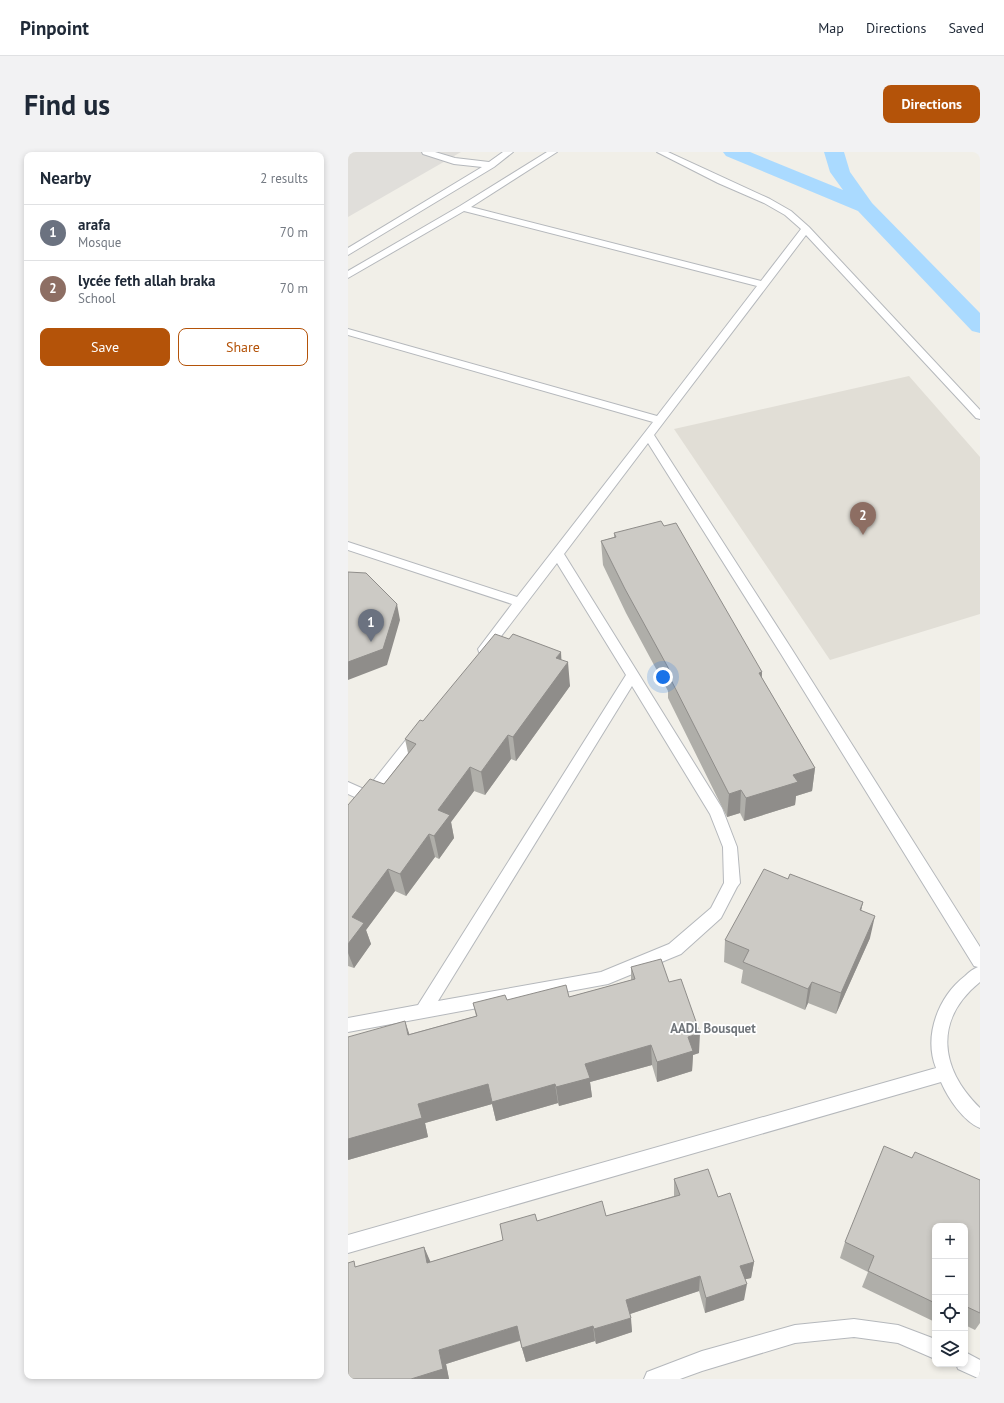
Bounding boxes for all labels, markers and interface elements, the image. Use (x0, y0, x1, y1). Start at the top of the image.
text: Pinpoint (20, 16, 89, 40)
text: Map (818, 19, 844, 37)
text: Directions (866, 19, 926, 37)
text: Saved (948, 19, 984, 37)
button: Directions (883, 85, 980, 123)
text: Find us (24, 86, 110, 123)
text: Nearby (40, 167, 91, 189)
text: 2 results (260, 170, 308, 187)
text: arafa (78, 215, 110, 234)
text: 1 (49, 224, 57, 241)
text: 70 m (280, 224, 308, 241)
text: Mosque (78, 234, 121, 251)
text: lycée feth allah braka (78, 271, 215, 290)
text: 2 (49, 280, 57, 297)
text: 70 m (280, 280, 308, 297)
text: School (78, 290, 116, 307)
button: Save (40, 328, 170, 366)
button: Share (178, 328, 308, 366)
pin: 2 (850, 502, 876, 535)
pin: 1 (358, 609, 384, 642)
your location (653, 667, 673, 687)
district label: AADL Bousquet (670, 1020, 756, 1037)
map controls (932, 1223, 968, 1367)
button: + (932, 1223, 968, 1259)
button: − (932, 1259, 968, 1295)
button: locate (932, 1295, 968, 1331)
button: layers (932, 1331, 968, 1367)

